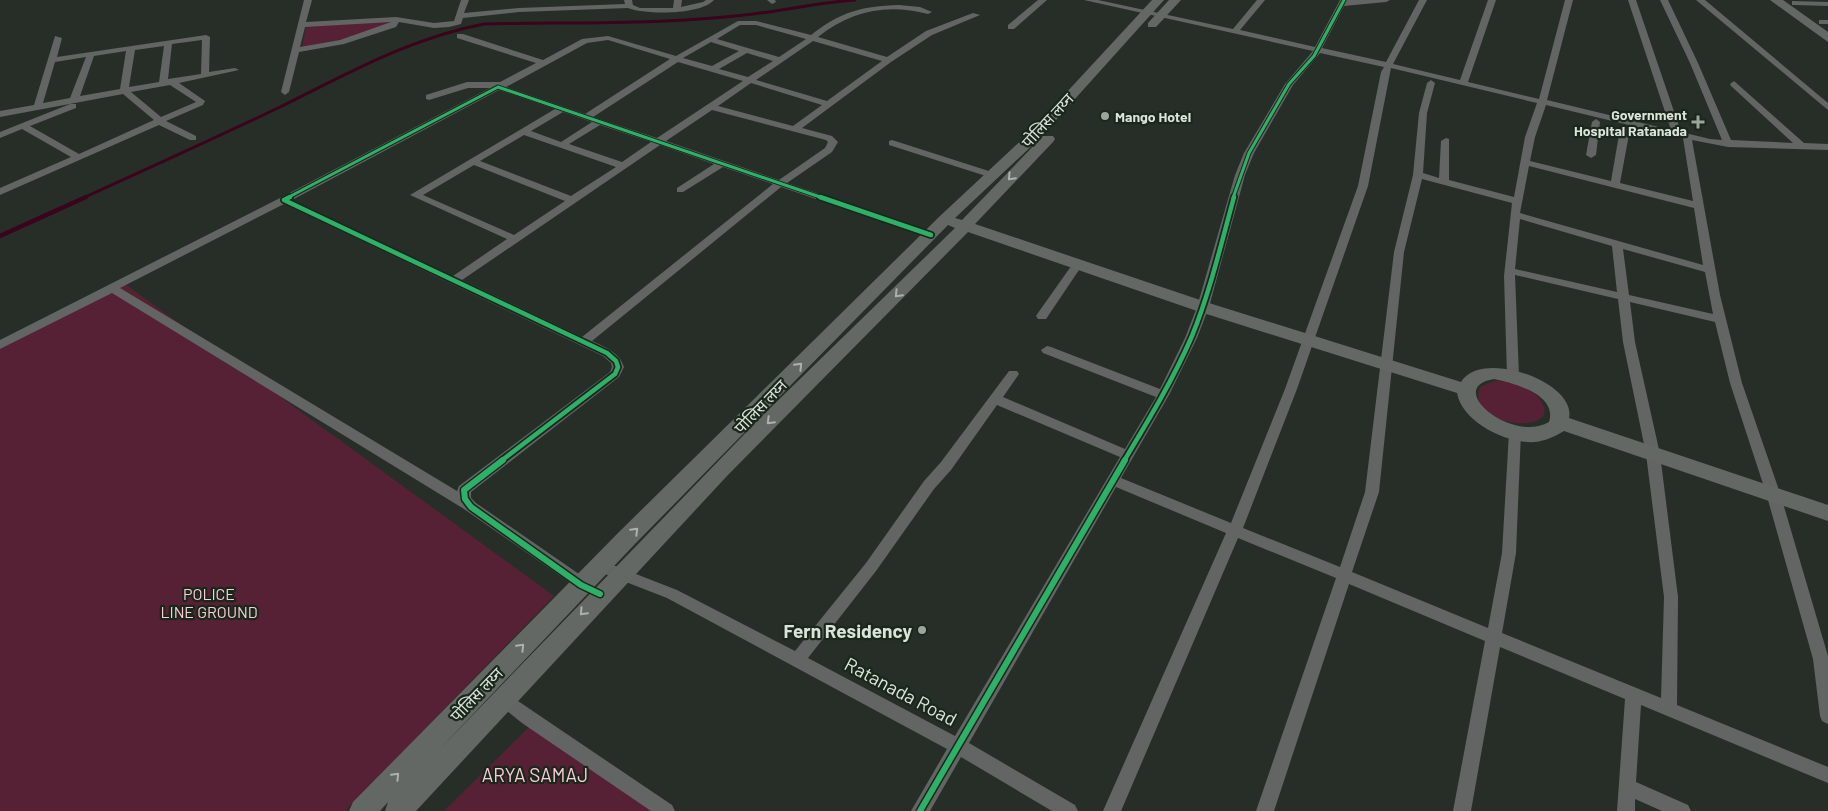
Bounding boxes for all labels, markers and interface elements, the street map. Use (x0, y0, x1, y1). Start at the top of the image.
street label: पोलिस लय्न (1017, 88, 1078, 151)
place label: Government Hospital Ratanada (1574, 106, 1687, 139)
place label: Mango Hotel (1115, 108, 1191, 125)
marker: Mango Hotel (1099, 110, 1111, 122)
marker: Government Hospital Ratanada (1691, 115, 1705, 129)
one-way arrow (1008, 171, 1017, 180)
one-way arrow (895, 288, 904, 297)
one-way arrow (793, 363, 802, 372)
street label: पोलिस लय्न (730, 374, 791, 437)
one-way arrow (767, 415, 776, 424)
one-way arrow (629, 527, 638, 536)
park label: POLICE LINE GROUND (160, 584, 258, 621)
one-way arrow (580, 606, 589, 615)
place label: Fern Residency (783, 619, 912, 642)
marker: Fern Residency (916, 624, 928, 636)
one-way arrow (515, 643, 524, 652)
street label: Ratanada Road (841, 652, 961, 730)
street label: पोलिस लय्न (446, 662, 507, 725)
park label: ARYA SAMAJ (482, 763, 588, 786)
one-way arrow (390, 773, 399, 782)

